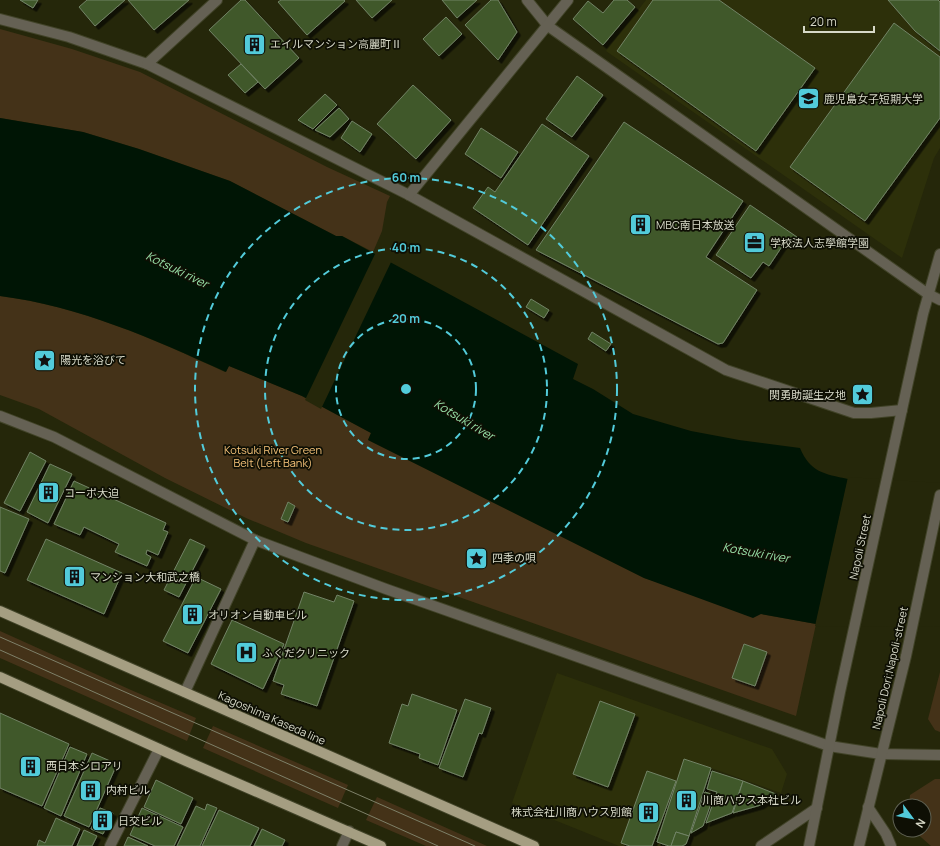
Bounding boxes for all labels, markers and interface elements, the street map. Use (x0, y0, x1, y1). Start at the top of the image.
scale bar (804, 8, 874, 34)
text: 20 m (810, 13, 837, 30)
building icon: エイルマンション高麗町Ⅱ (241, 31, 267, 57)
place label: エイルマンション高麗町Ⅱ (270, 36, 402, 51)
school or university icon: 鹿児島女子短期大学 (795, 86, 821, 112)
place label: 鹿児島女子短期大学 (824, 91, 923, 106)
text: 60 m (392, 169, 420, 186)
building icon: MBC南日本放送 (627, 212, 653, 238)
place label: MBC南日本放送 (656, 217, 735, 232)
office icon: 学校法人志學館学園 (741, 230, 767, 256)
place label: 学校法人志學館学園 (770, 235, 869, 250)
text: 40 m (392, 239, 420, 256)
water label: Kotsuki river (143, 247, 213, 293)
text: 20 m (392, 310, 420, 327)
place icon: 陽光を浴びて (32, 347, 58, 373)
place label: 陽光を浴びて (60, 352, 126, 367)
centre of rings (399, 382, 413, 396)
place icon: 関勇助誕生之地 (849, 382, 875, 408)
place label: 関勇助誕生之地 (769, 387, 846, 402)
water label: Kotsuki river (431, 395, 499, 445)
park label: Kotsuki River Green Belt (Left Bank) (224, 442, 322, 470)
building icon: コーポ大迫 (36, 480, 62, 506)
place label: コーポ大迫 (64, 485, 119, 500)
street label: Napoli Street (845, 513, 874, 581)
water label: Kotsuki river (721, 538, 792, 567)
place icon: 四季の唄 (464, 545, 490, 571)
place label: 四季の唄 (492, 550, 536, 565)
building icon: マンション大和武之橋 (62, 564, 88, 590)
place label: マンション大和武之橋 (90, 569, 200, 584)
building icon: オリオン自動車ビル (179, 602, 205, 628)
street label: Napoli Dori;Napoli-street (868, 605, 911, 731)
place label: オリオン自動車ビル (208, 607, 307, 622)
hospital icon: ふくだクリニック (233, 640, 259, 666)
place label: ふくだクリニック (262, 645, 350, 660)
street label: Kagoshima Kaseda line (216, 687, 329, 748)
building icon: 西日本シロアリ (17, 753, 43, 779)
place label: 西日本シロアリ (46, 758, 123, 773)
building icon: 内村ビル (78, 777, 104, 803)
place label: 内村ビル (106, 782, 150, 797)
building icon: 川商ハウス本社ビル (673, 787, 699, 813)
place label: 川商ハウス本社ビル (702, 792, 801, 807)
north arrow (892, 798, 932, 838)
building icon: 株式会社川商ハウス別館 (635, 799, 661, 825)
place label: 株式会社川商ハウス別館 (511, 804, 632, 819)
building icon: 日交ビル (89, 808, 115, 834)
place label: 日交ビル (118, 813, 162, 828)
text: N (912, 816, 929, 831)

